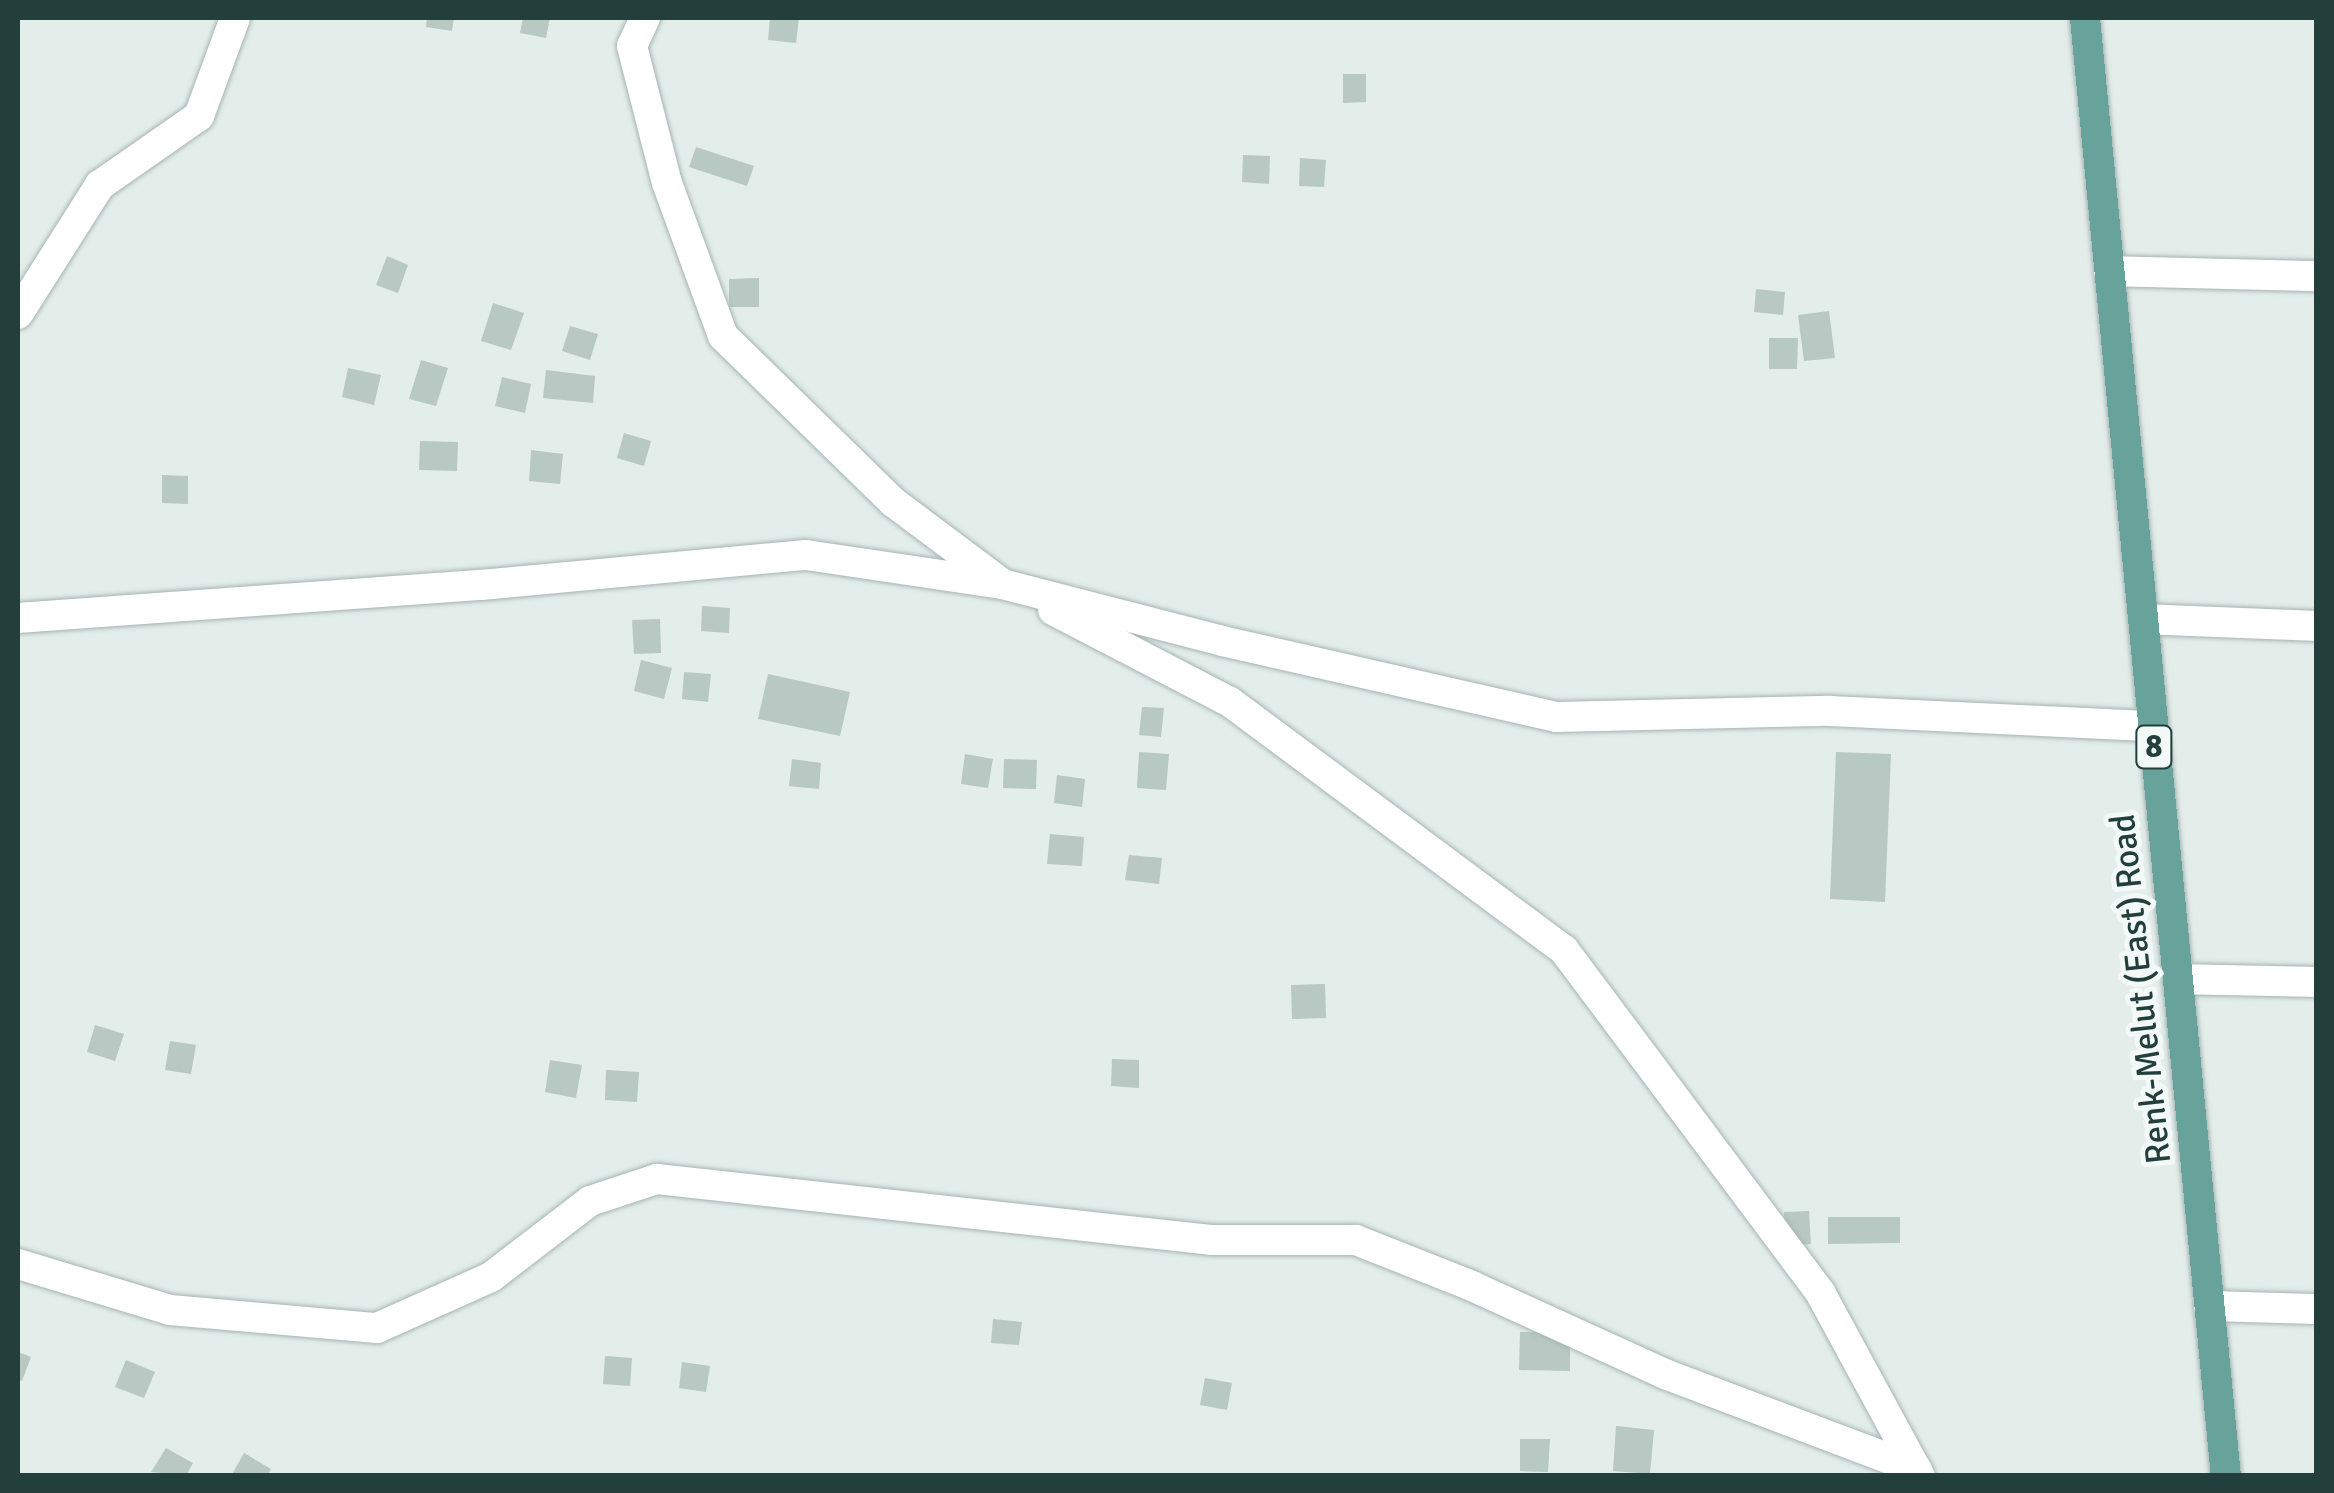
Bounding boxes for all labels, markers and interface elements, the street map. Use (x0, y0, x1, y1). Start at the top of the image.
road number: 8 (2134, 720, 2174, 774)
street label: Renk-Melut (East) Road (2102, 812, 2180, 1166)

